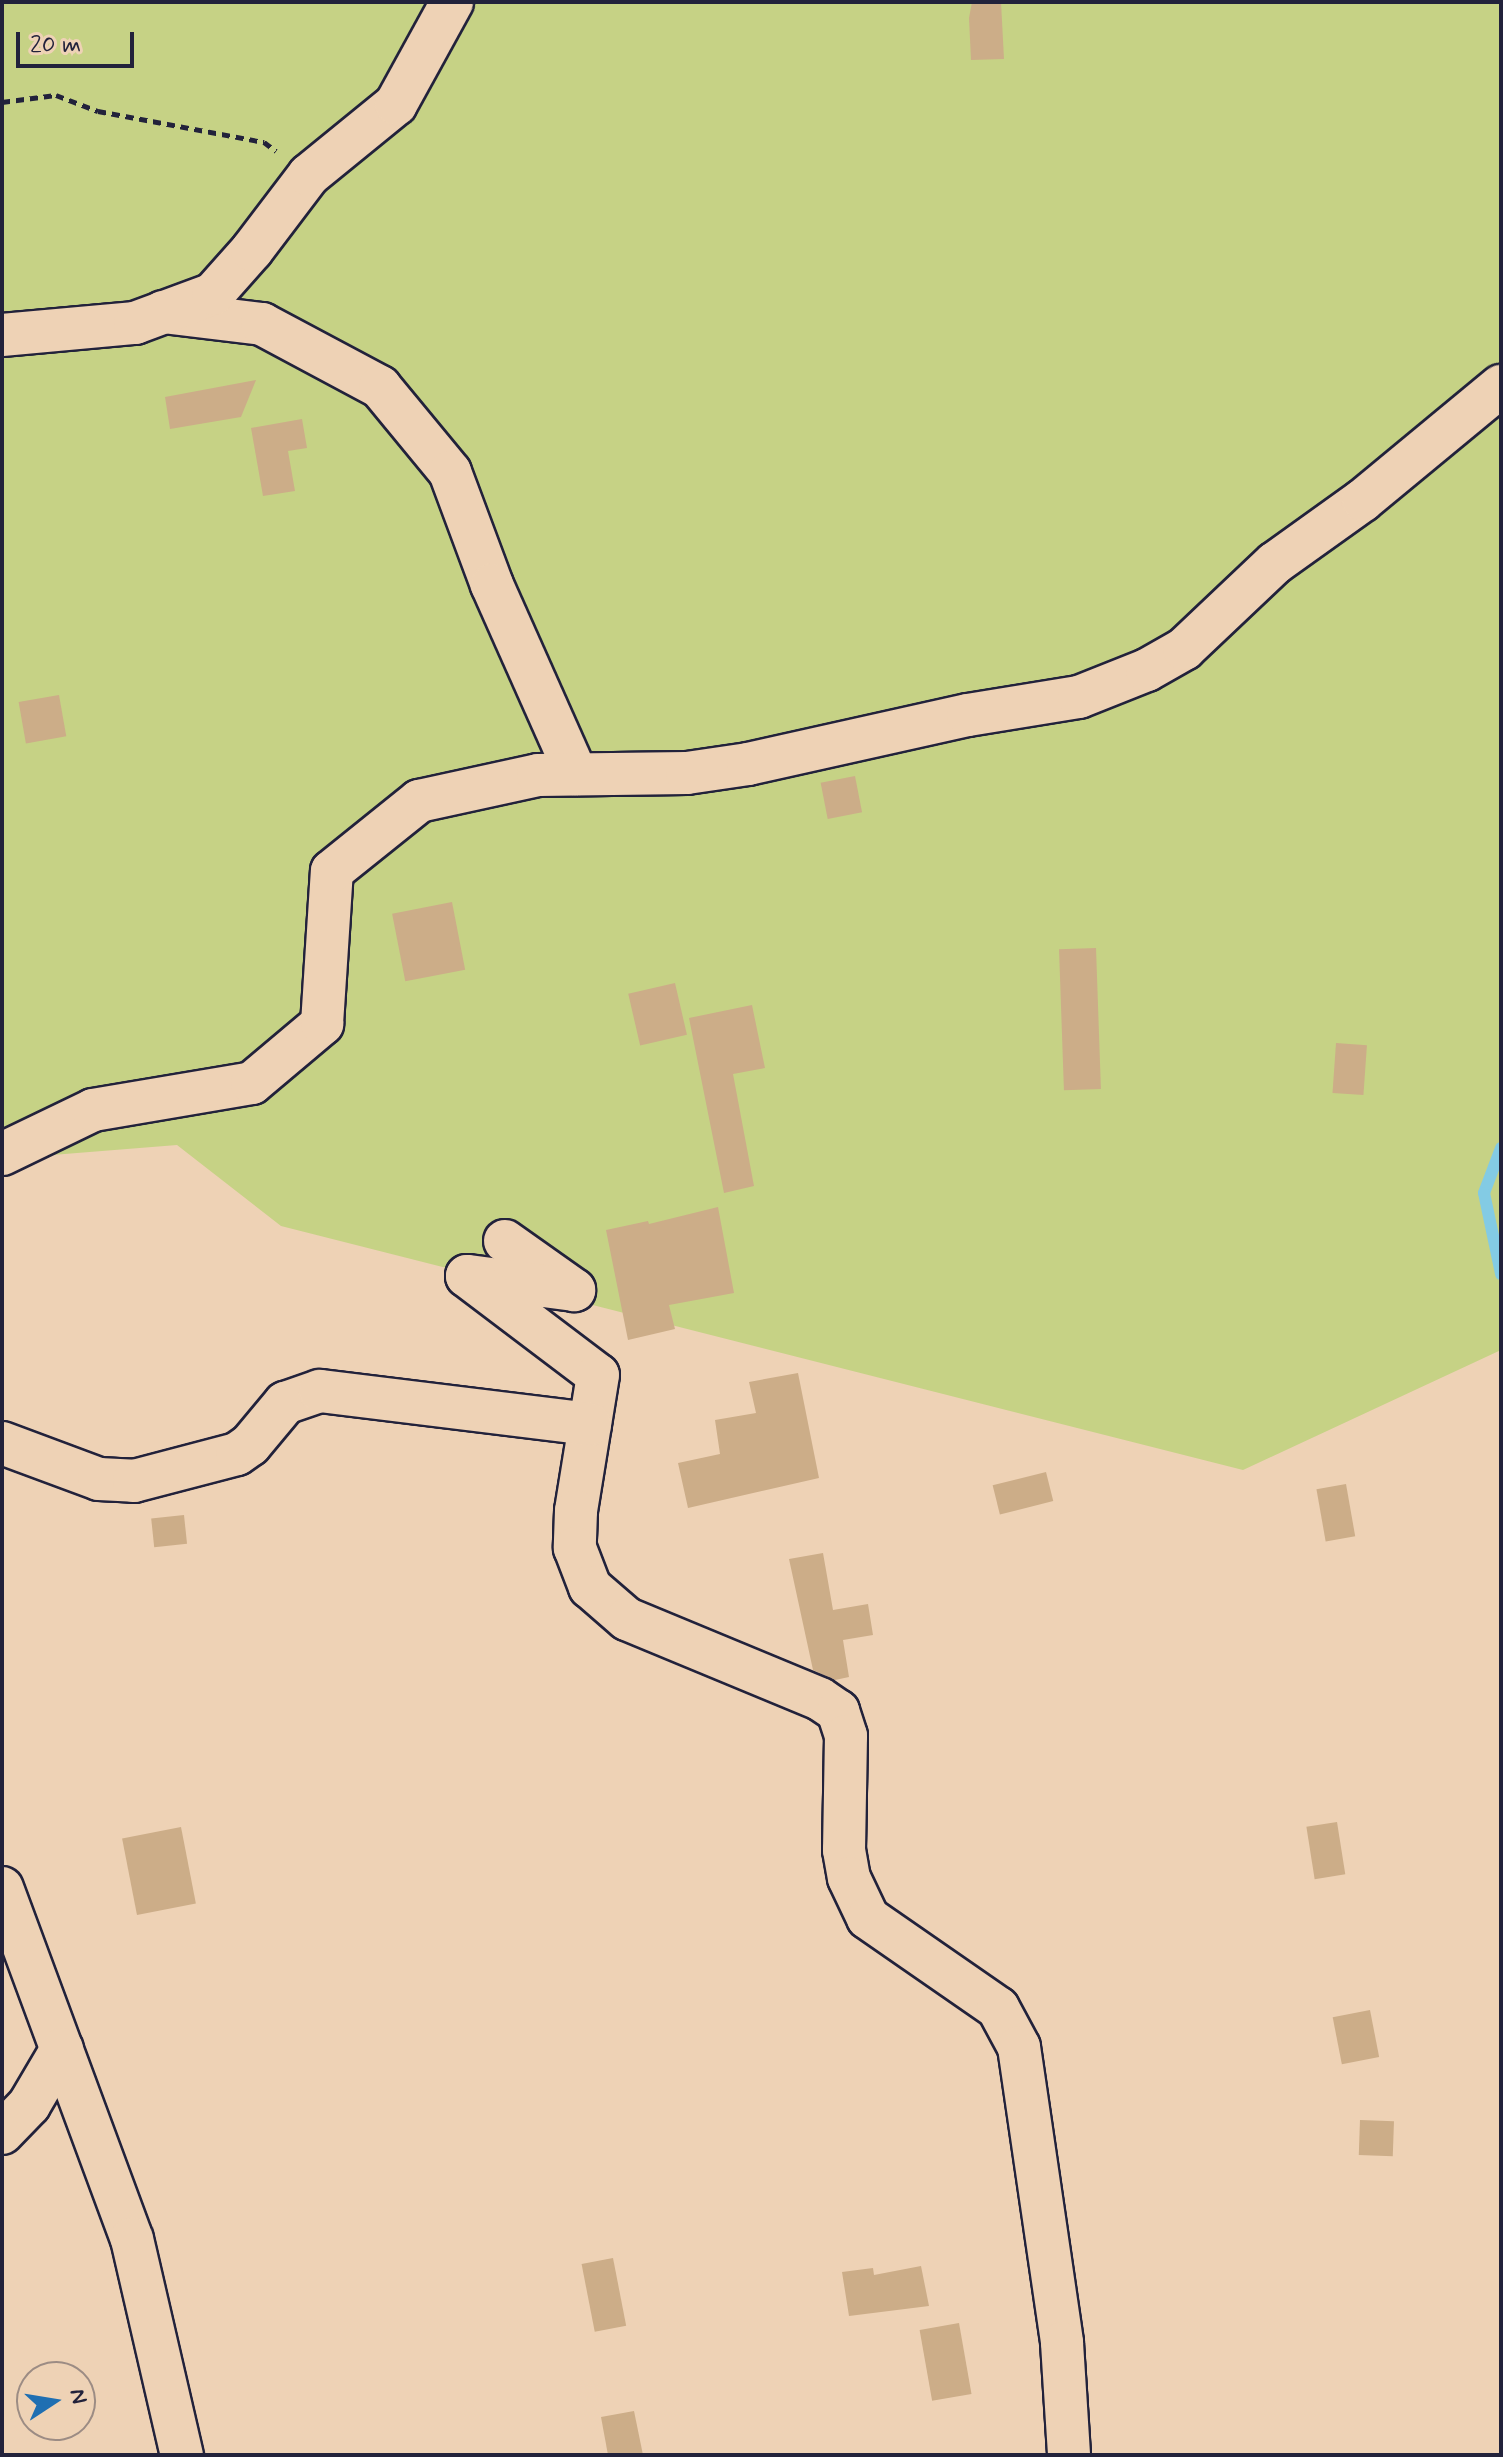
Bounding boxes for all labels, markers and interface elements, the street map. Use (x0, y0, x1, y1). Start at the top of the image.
scale bar (20, 16, 138, 66)
text: 20 m (30, 30, 81, 61)
north arrow (16, 2361, 96, 2441)
text: N (62, 2386, 93, 2407)

